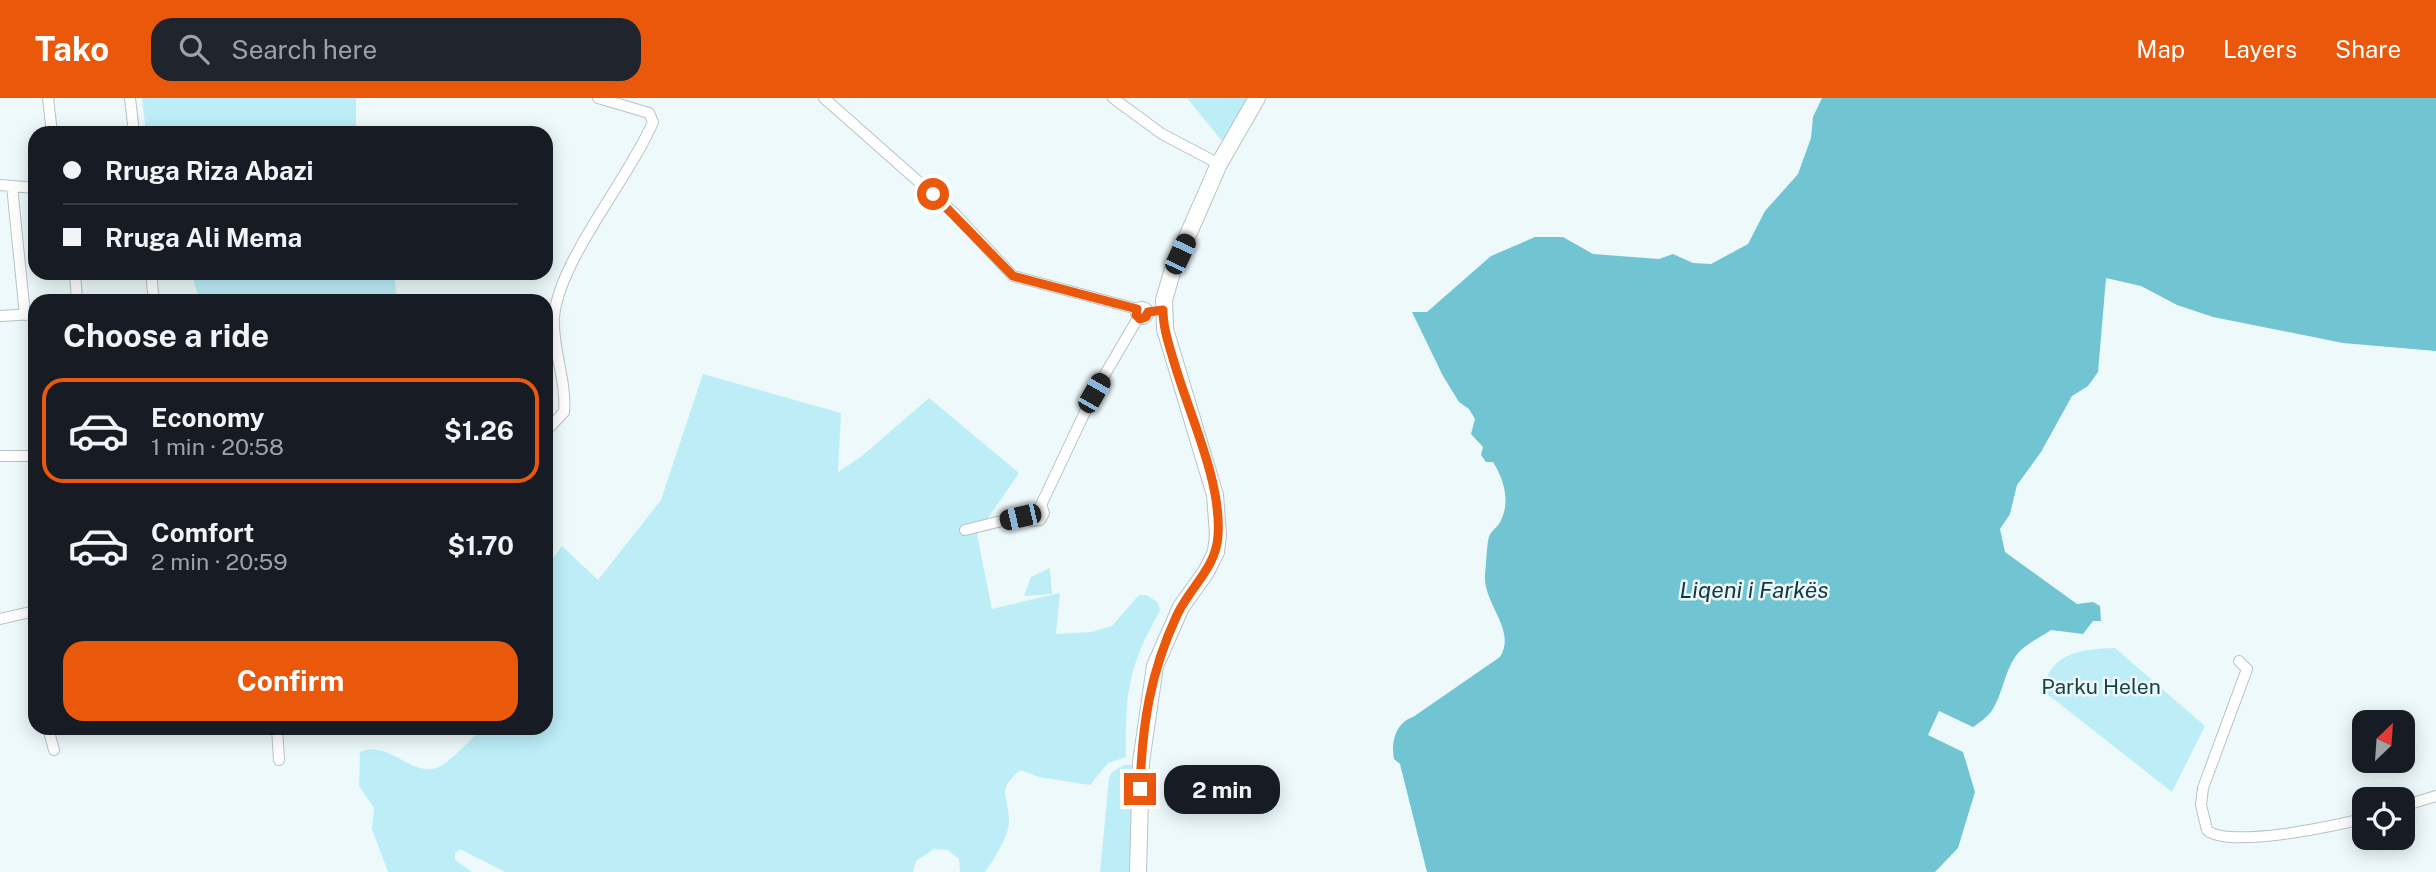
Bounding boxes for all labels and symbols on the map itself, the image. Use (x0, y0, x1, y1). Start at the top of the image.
route start (917, 178, 949, 210)
car (1162, 231, 1199, 277)
car (1075, 370, 1114, 416)
car (998, 502, 1043, 532)
water label: Liqeni i Farkës (1680, 576, 1829, 603)
park label: Parku Helen (2041, 674, 2161, 699)
north arrow (2352, 710, 2415, 774)
callout: 2 min (1164, 764, 1280, 814)
route end (1124, 773, 1156, 805)

